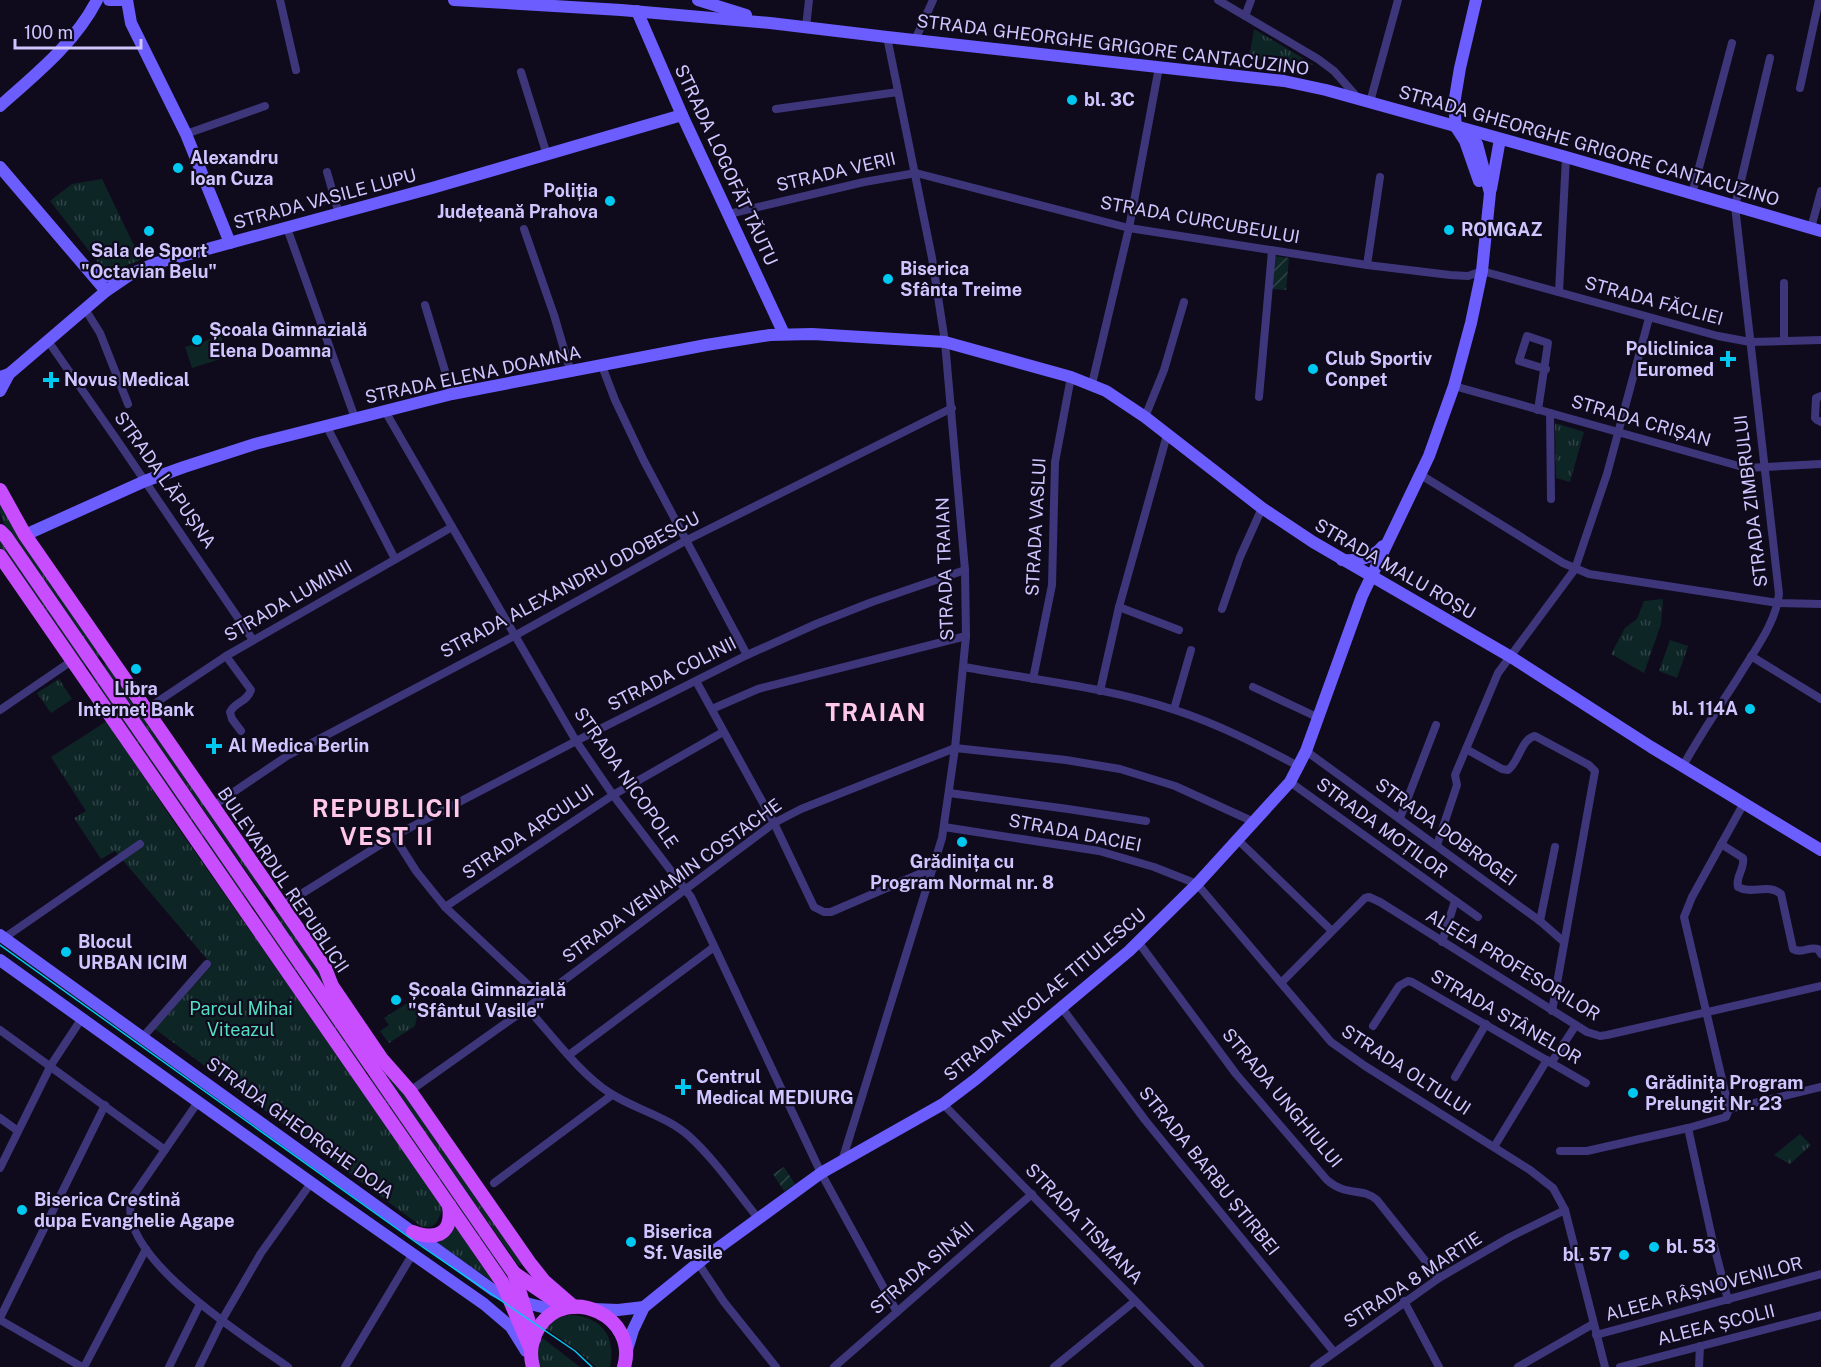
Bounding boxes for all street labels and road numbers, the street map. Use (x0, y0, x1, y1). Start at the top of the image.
street label: STRADA GHEORGHE GRIGORE CANTACUZINO (916, 10, 1310, 79)
street label: STRADA LOGOFĂT TĂUTU (671, 61, 782, 269)
street label: STRADA GHEORGHE GRIGORE CANTACUZINO (1396, 81, 1782, 210)
street label: STRADA VERII (774, 148, 898, 195)
street label: STRADA VASILE LUPU (231, 164, 419, 233)
street label: STRADA CURCUBEULUI (1099, 192, 1301, 247)
street label: STRADA FĂCLIEI (1583, 272, 1726, 329)
street label: STRADA ELENA DOAMNA (363, 341, 583, 408)
street label: STRADA CRIȘAN (1569, 391, 1713, 451)
street label: STRADA LĂPUȘNA (110, 407, 221, 552)
street label: STRADA ZIMBRULUI (1730, 414, 1771, 588)
street label: STRADA VASLUI (1021, 457, 1050, 597)
street label: STRADA TRAIAN (931, 497, 958, 641)
street label: STRADA ALEXANDRU ODOBESCU (437, 507, 703, 662)
street label: STRADA MALU ROȘU (1311, 514, 1479, 623)
street label: STRADA LUMINII (220, 555, 355, 646)
street label: STRADA COLINII (604, 632, 740, 715)
street label: STRADA NICOPOLE (570, 703, 683, 852)
street label: STRADA MOȚILOR (1313, 773, 1452, 882)
street label: STRADA DOBROGEI (1372, 773, 1521, 890)
street label: STRADA ARCULUI (458, 780, 597, 883)
street label: BULEVARDUL REPUBLICII (213, 783, 353, 976)
street label: STRADA VENIAMIN COSTACHE (558, 794, 785, 967)
street label: STRADA DACIEI (1007, 809, 1143, 856)
street label: STRADA NICOLAE TITULESCU (939, 904, 1150, 1085)
street label: ALEEA PROFESORILOR (1423, 904, 1604, 1025)
street label: STRADA STÂNELOR (1427, 965, 1585, 1068)
street label: STRADA OLTULUI (1338, 1020, 1475, 1119)
street label: STRADA UNGHIULUI (1218, 1024, 1347, 1171)
street label: STRADA GHEORGHE DOJA (202, 1052, 398, 1203)
street label: STRADA BARBU ȘTIRBEI (1135, 1082, 1284, 1259)
street label: STRADA TISMANA (1021, 1159, 1147, 1288)
street label: STRADA SINĂII (866, 1217, 978, 1318)
street label: STRADA 8 MARTIE (1340, 1227, 1486, 1332)
street label: ALEEA RÂȘNOVENILOR (1603, 1252, 1805, 1325)
street label: ALEEA ȘCOLII (1655, 1300, 1777, 1349)

